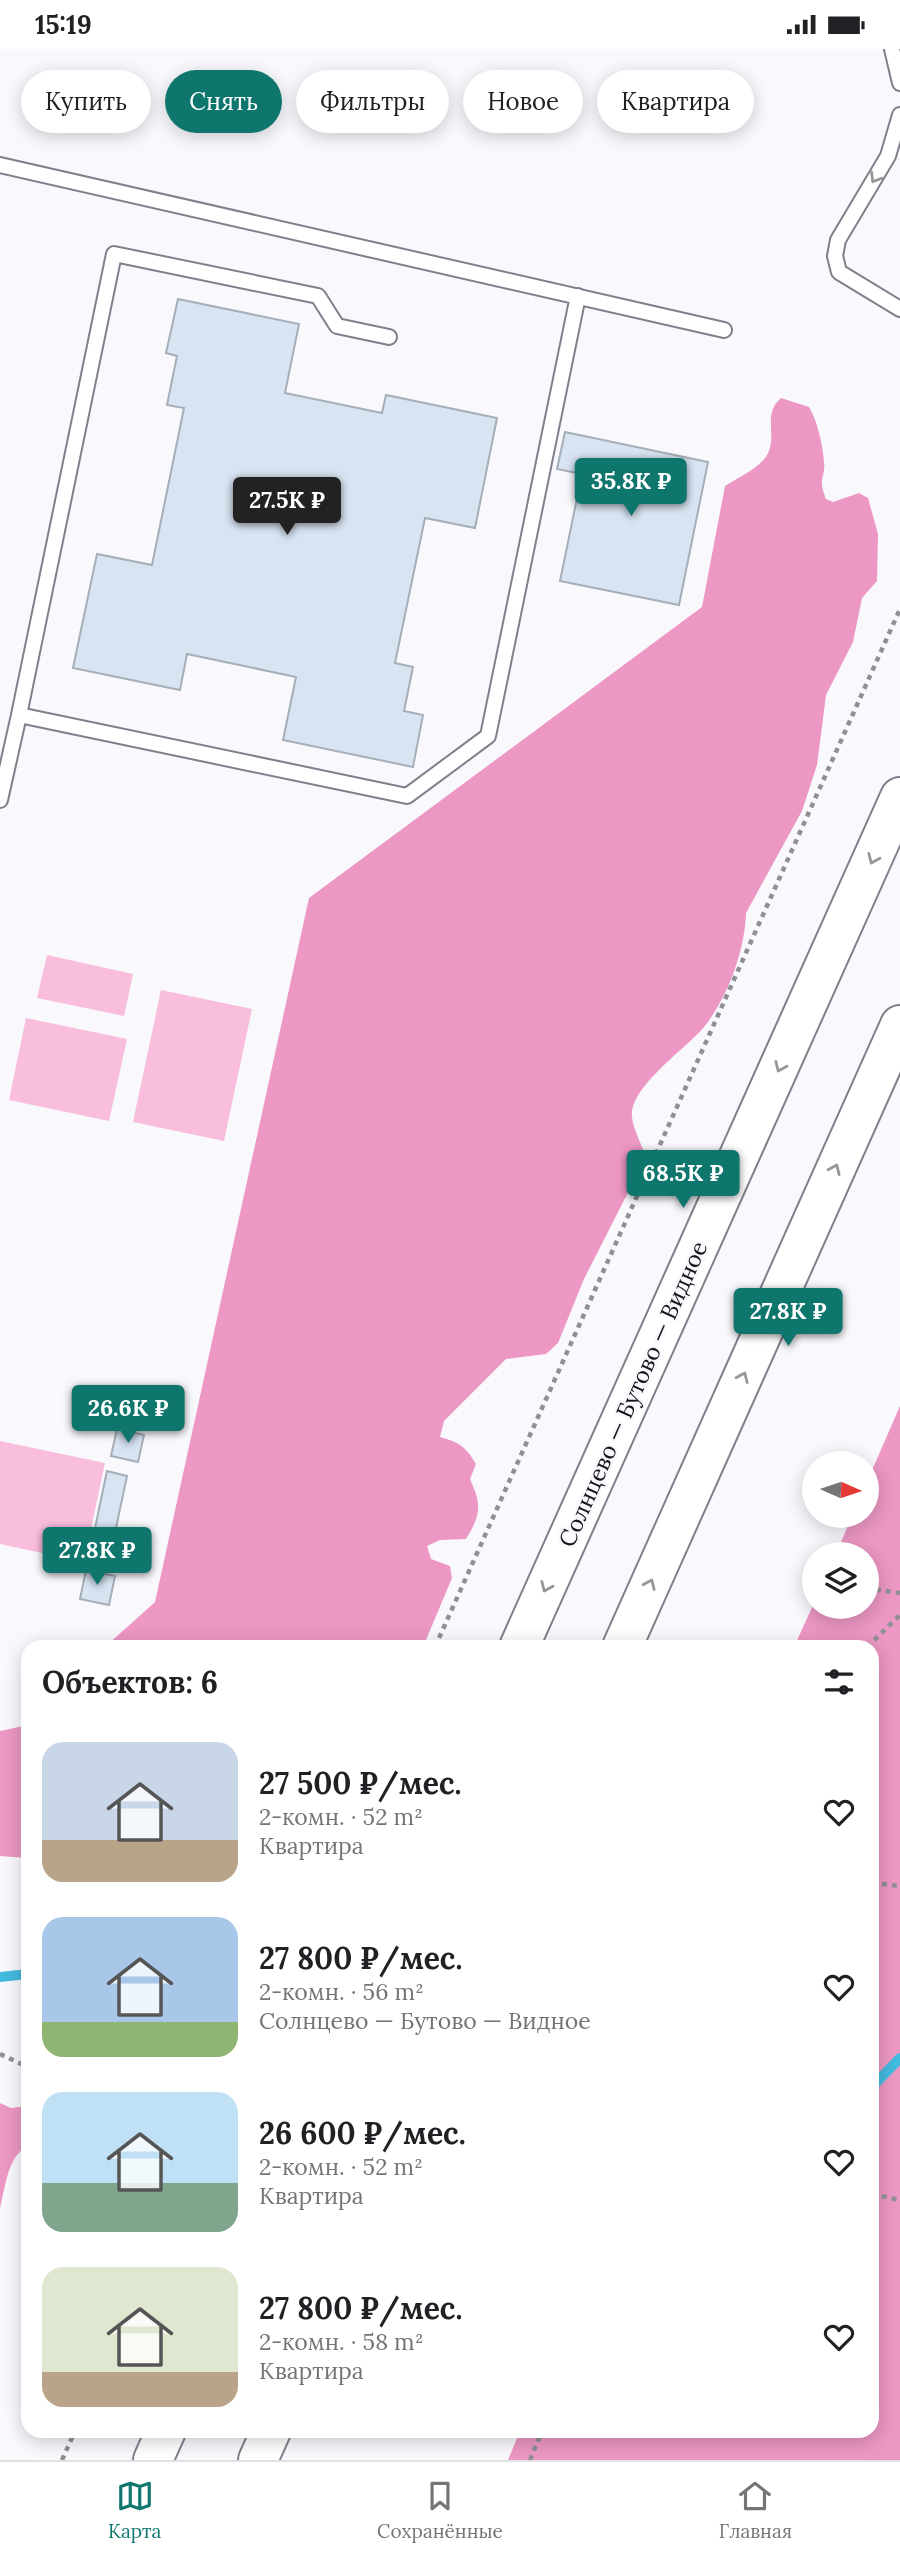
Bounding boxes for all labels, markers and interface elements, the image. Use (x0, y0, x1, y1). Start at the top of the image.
text: 15:19 (35, 8, 92, 41)
chip: Купить (21, 70, 151, 133)
chip: Снять (165, 70, 282, 133)
chip: Фильтры (296, 70, 449, 133)
chip: Новое (463, 70, 583, 133)
chip: Квартира (597, 70, 754, 133)
one-way arrow (870, 170, 883, 183)
pin: 35.8K ₽ (566, 459, 696, 518)
text: 35.8K ₽ (591, 466, 671, 495)
pin: 27.5K ₽ (222, 477, 352, 537)
text: 27.5K ₽ (249, 485, 325, 514)
one-way arrow (867, 852, 881, 864)
one-way arrow (774, 1060, 788, 1072)
pin: 68.5K ₽ (618, 1151, 748, 1210)
text: 68.5K ₽ (643, 1158, 723, 1187)
one-way arrow (827, 1164, 841, 1176)
street label: Солнцево — Бутово — Видное (552, 1236, 713, 1551)
pin: 27.8K ₽ (723, 1289, 853, 1348)
text: 27.8K ₽ (750, 1296, 826, 1325)
one-way arrow (735, 1372, 749, 1384)
pin: 26.6K ₽ (63, 1385, 193, 1445)
text: 26.6K ₽ (88, 1393, 168, 1422)
north arrow (802, 1451, 878, 1528)
map controls (802, 1451, 879, 1619)
pin: 27.8K ₽ (32, 1527, 162, 1587)
text: 27.8K ₽ (59, 1535, 135, 1564)
button: layers (802, 1542, 879, 1619)
one-way arrow (642, 1579, 656, 1592)
one-way arrow (540, 1580, 554, 1592)
text: Объектов: 6 (42, 1663, 218, 1701)
icon: filters (820, 1663, 858, 1701)
text: 27 500 ₽/мес. (259, 1764, 461, 1802)
icon: home (98, 1770, 182, 1854)
icon: heart (820, 1793, 858, 1831)
text: 2-комн. · 52 m² (259, 1802, 423, 1831)
text: Квартира (259, 1831, 364, 1860)
text: 27 800 ₽/мес. (259, 1939, 462, 1977)
icon: home (98, 1945, 182, 2029)
icon: heart (820, 1968, 858, 2006)
text: 2-комн. · 56 m² (259, 1977, 424, 2006)
text: Солнцево — Бутово — Видное (259, 2006, 591, 2035)
text: 26 600 ₽/мес. (259, 2114, 466, 2152)
icon: home (98, 2120, 182, 2204)
icon: heart (820, 2143, 858, 2181)
text: 2-комн. · 52 m² (259, 2152, 423, 2181)
text: Квартира (259, 2181, 364, 2210)
text: 27 800 ₽/мес. (259, 2289, 462, 2327)
icon: home (98, 2295, 182, 2379)
icon: heart (820, 2318, 858, 2356)
text: 2-комн. · 58 m² (259, 2327, 424, 2356)
text: Квартира (259, 2356, 364, 2385)
tab: Карта (108, 2477, 161, 2543)
tab: Сохранённые (377, 2477, 503, 2543)
tab: Главная (719, 2477, 792, 2543)

